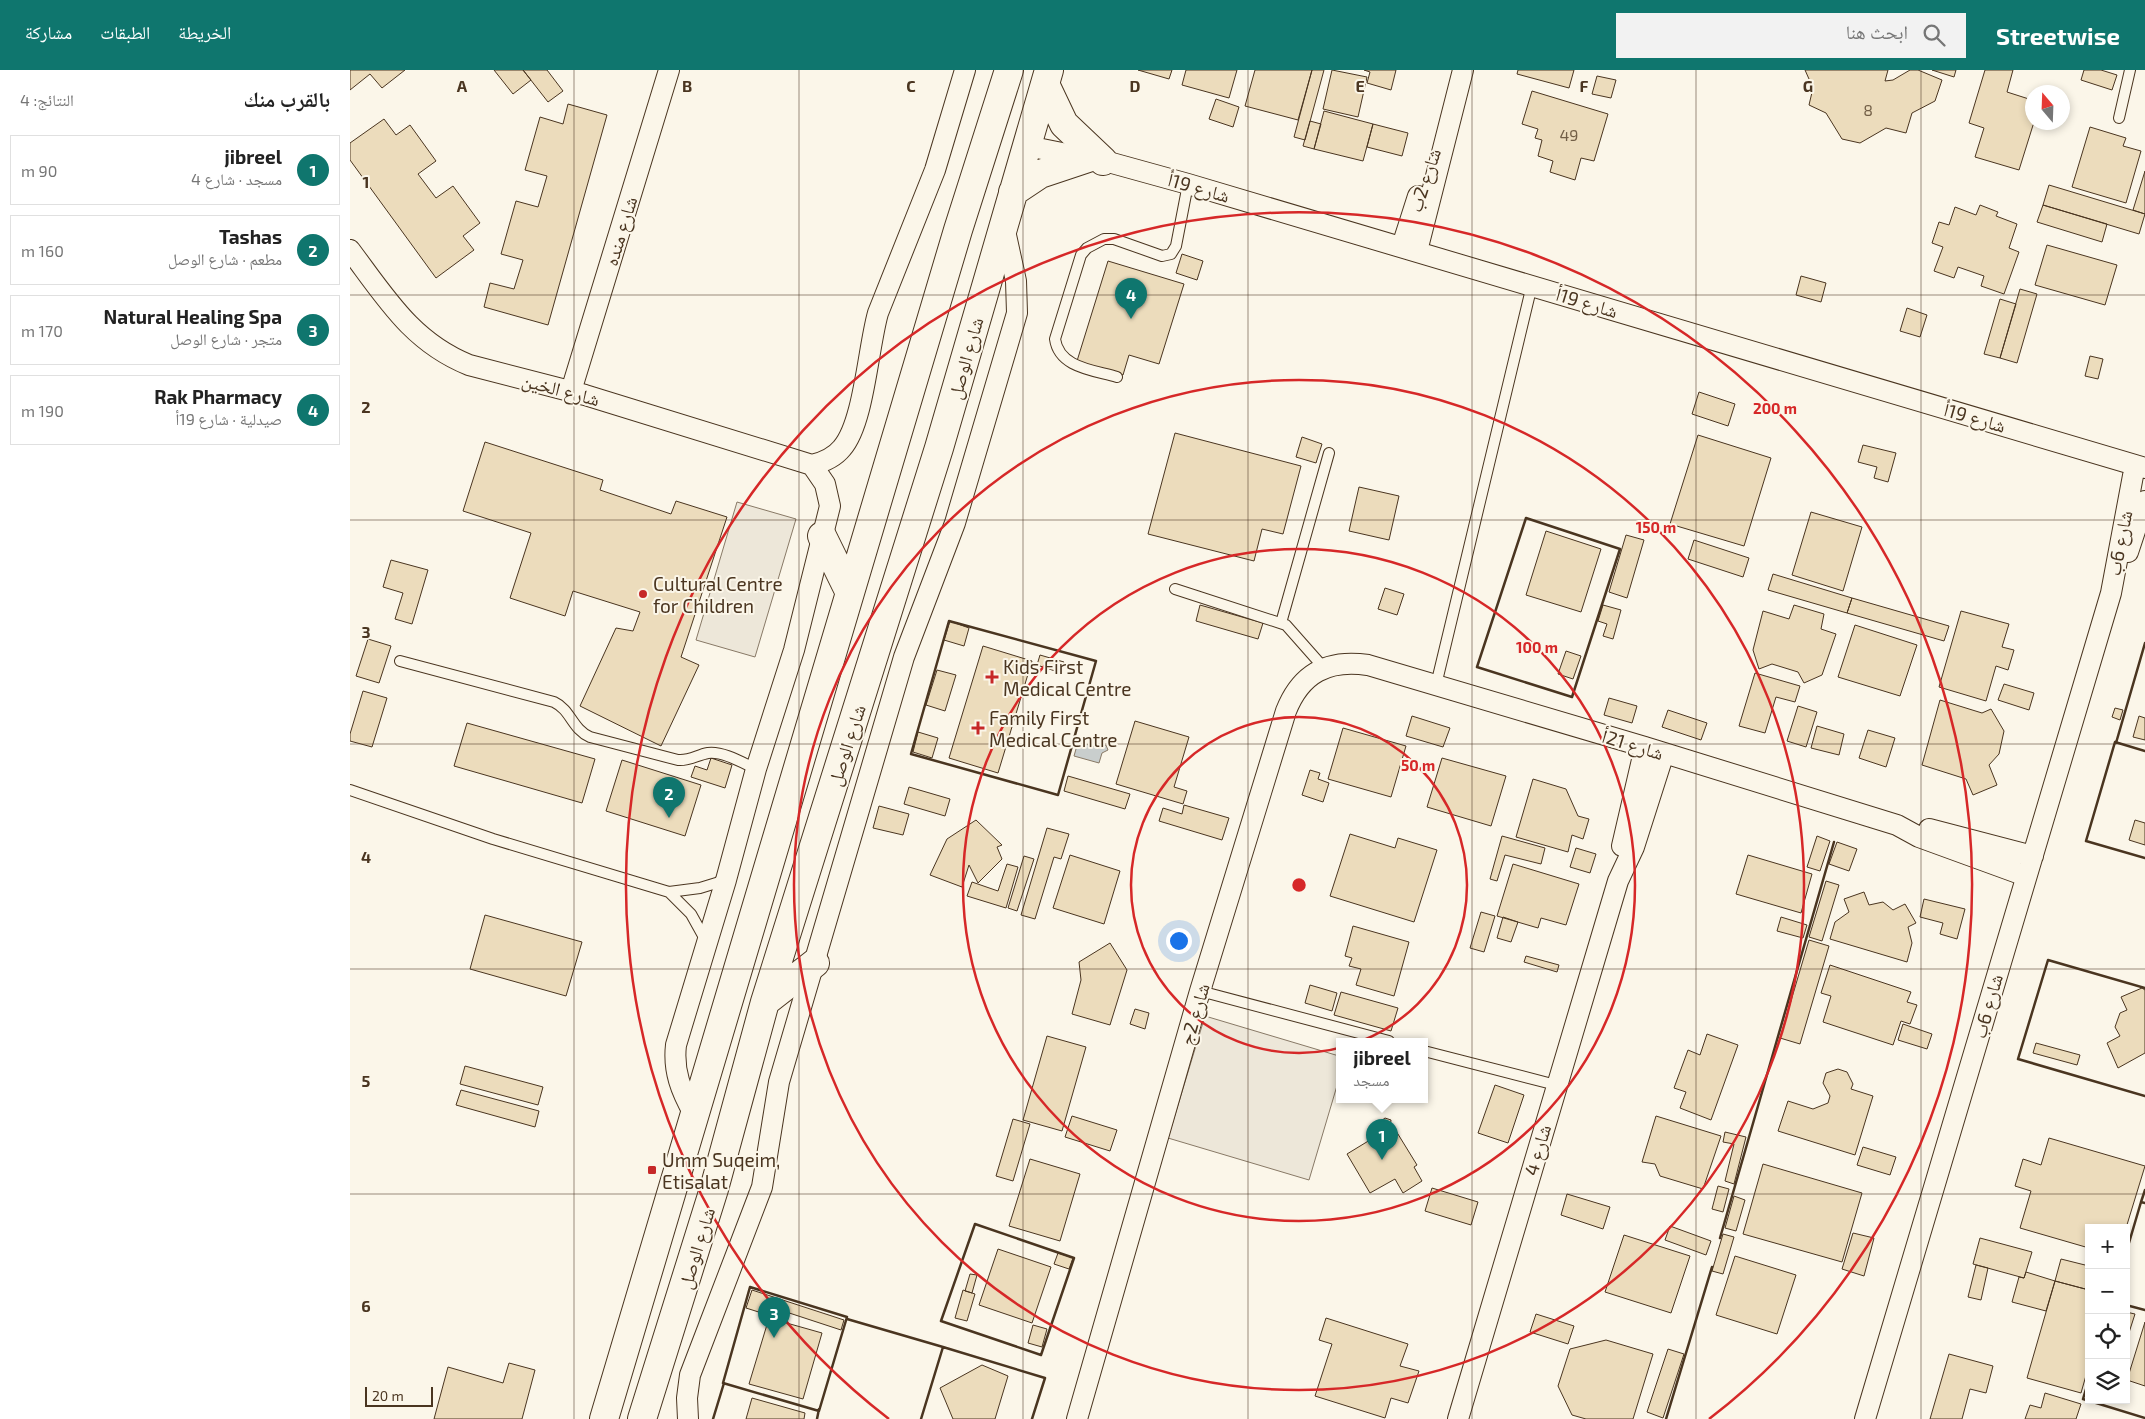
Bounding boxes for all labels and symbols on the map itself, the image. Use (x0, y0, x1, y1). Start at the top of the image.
text: A (457, 76, 468, 95)
text: B (682, 76, 692, 95)
text: C (906, 76, 916, 95)
text: D (1130, 76, 1141, 95)
text: E (1355, 76, 1365, 95)
text: F (1580, 76, 1589, 95)
text: G (1803, 76, 1813, 95)
north arrow (2025, 85, 2070, 130)
house number: 8 (1863, 100, 1873, 119)
house number: 49 (1560, 125, 1579, 144)
street label: شارع 2ب (1403, 145, 1446, 215)
street label: شارع 19أ (1165, 167, 1233, 208)
text: 1 (363, 172, 369, 191)
street label: شارع منده (599, 194, 642, 269)
pin: 4 (1115, 278, 1147, 319)
street label: شارع 19أ (1553, 282, 1621, 323)
street label: شارع الوصل (942, 314, 989, 402)
street label: شارع الخين (519, 368, 602, 411)
text: 2 (361, 397, 371, 416)
street label: شارع 19أ (1941, 397, 2009, 438)
text: 200 m (1753, 399, 1797, 417)
street label: شارع 6ب (2101, 508, 2138, 578)
text: 150 m (1636, 518, 1676, 536)
place label: Cultural Centre for Children (653, 572, 783, 617)
marker: Cultural Centre for Children (637, 588, 649, 600)
text: 3 (361, 622, 371, 641)
text: 100 m (1516, 638, 1558, 656)
place label: Kids First Medical Centre (1003, 655, 1131, 700)
marker: Kids First Medical Centre (985, 670, 999, 684)
street label: شارع الوصل (822, 702, 871, 789)
place label: Family First Medical Centre (989, 706, 1117, 751)
marker: Family First Medical Centre (971, 721, 985, 735)
street label: شارع 21أ (1599, 724, 1667, 765)
text: 50 m (1401, 756, 1435, 774)
pin: 2 (653, 777, 685, 818)
text: 4 (361, 847, 371, 866)
centre of rings (1290, 876, 1308, 894)
your location (1166, 928, 1192, 954)
street label: شارع 6ب (1967, 971, 2008, 1041)
street label: شارع 2ج (1174, 980, 1215, 1048)
text: 5 (362, 1071, 371, 1090)
pin: 1 (1366, 1119, 1398, 1160)
street label: شارع 4 (1519, 1122, 1556, 1178)
place label: Umm Suqeim, Etisalat (662, 1148, 780, 1193)
marker: Umm Suqeim, Etisalat (646, 1164, 658, 1176)
street label: شارع الوصل (673, 1204, 720, 1292)
text: 6 (361, 1296, 371, 1315)
pin: 3 (758, 1297, 790, 1338)
scale bar (365, 1384, 432, 1407)

